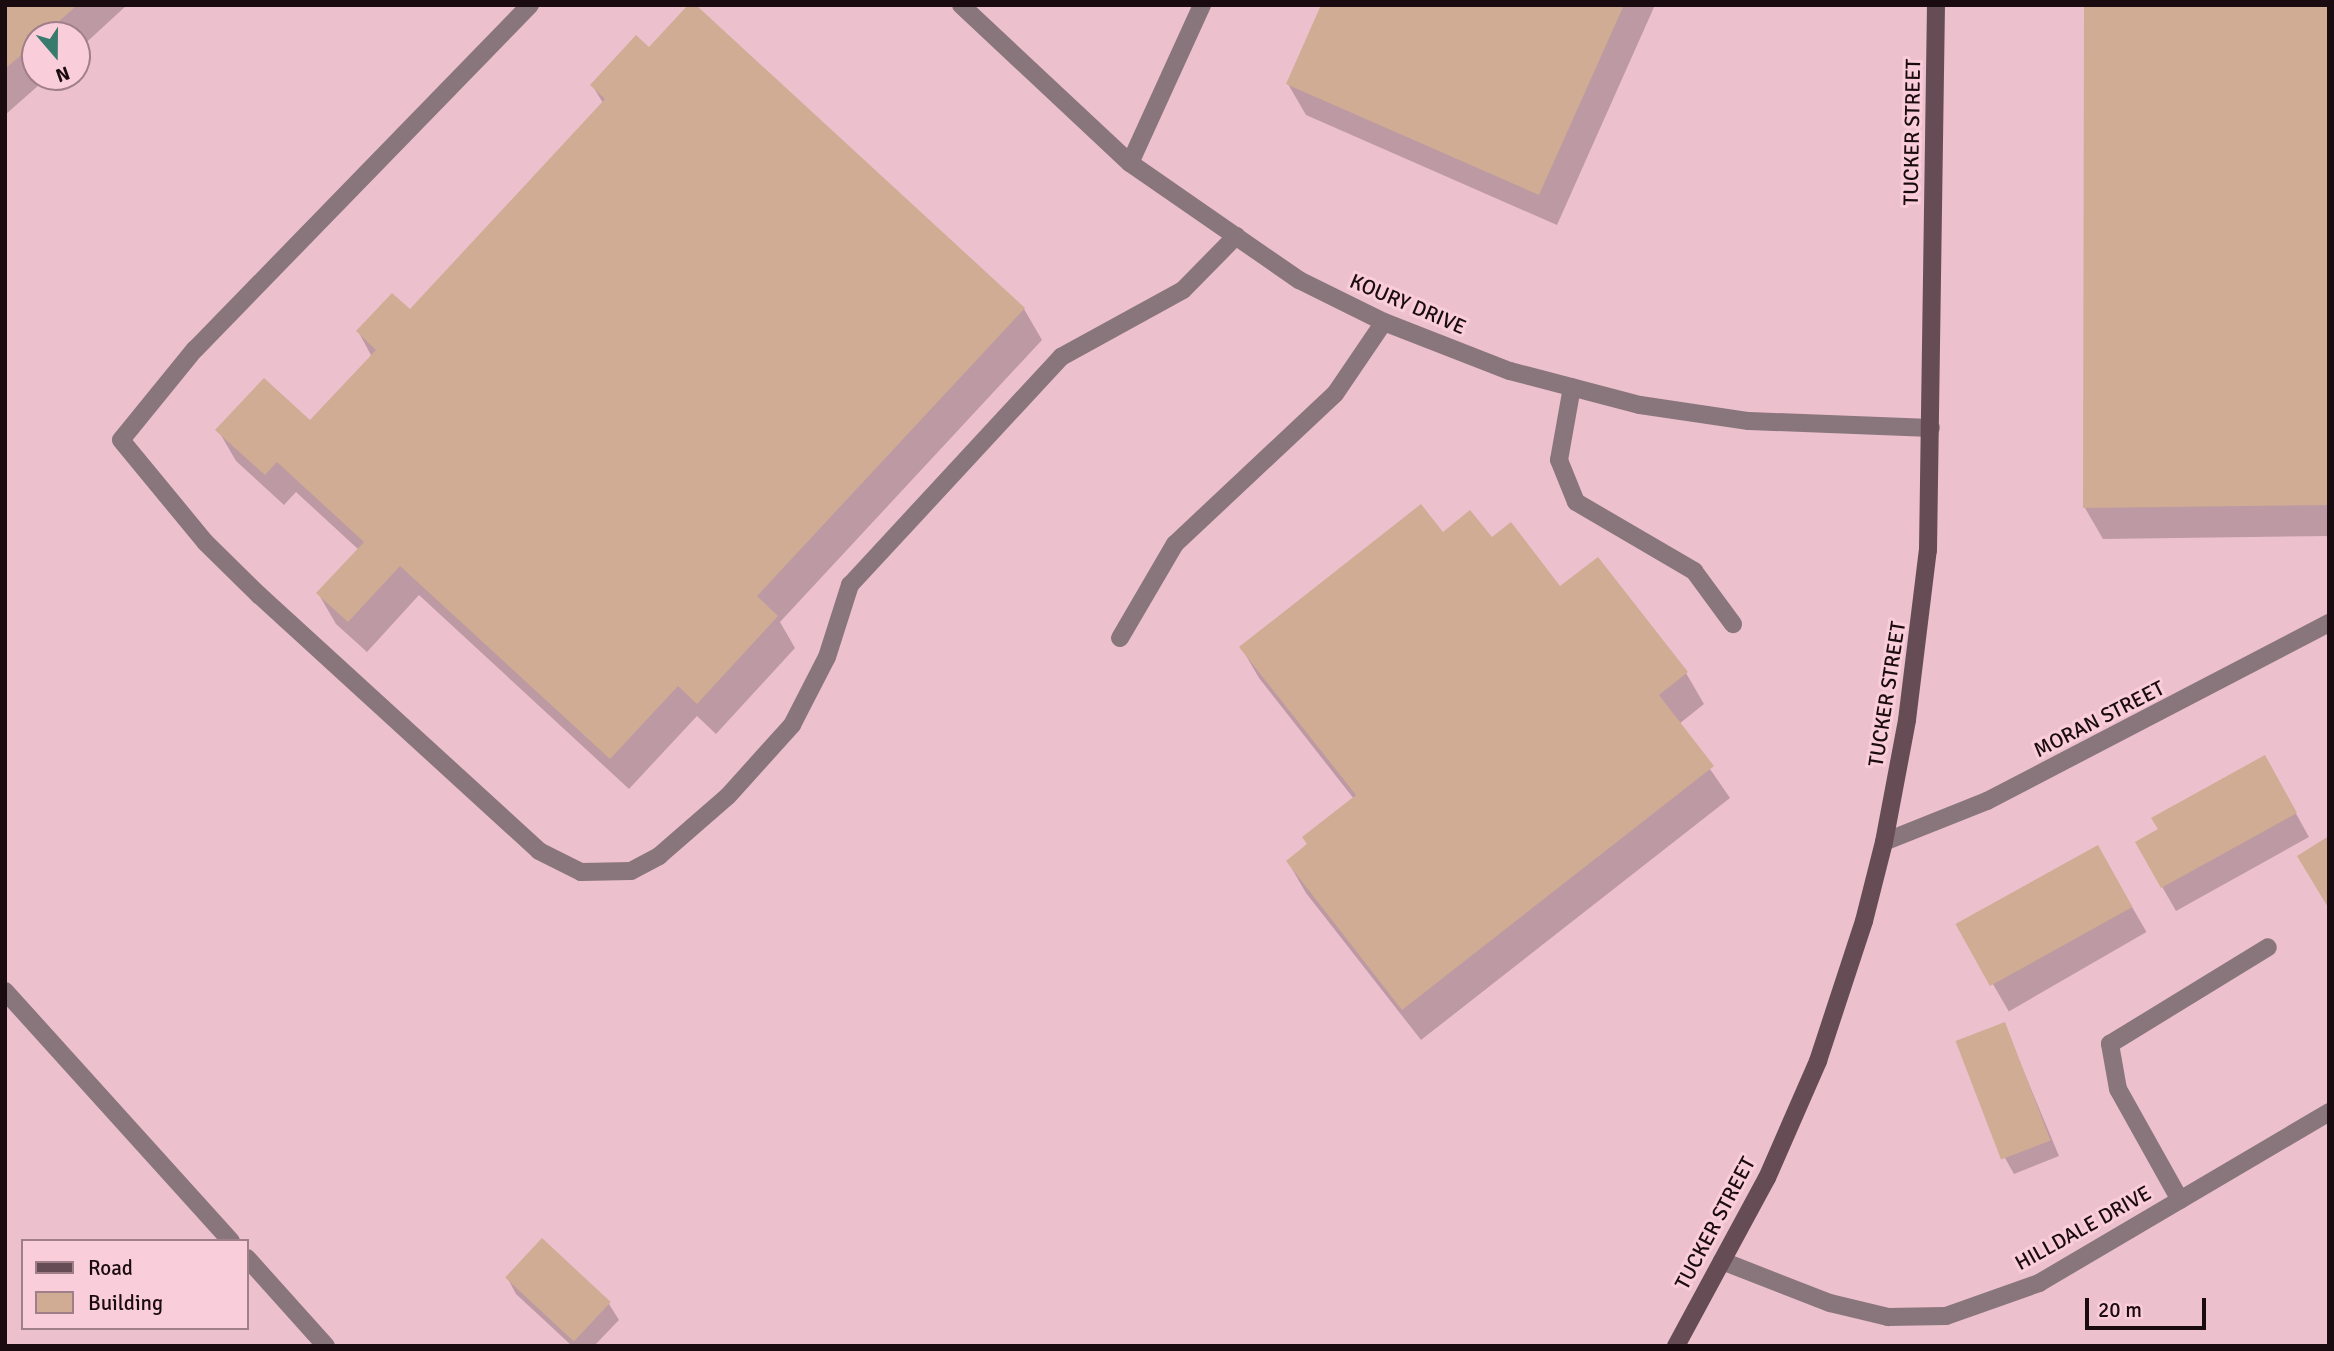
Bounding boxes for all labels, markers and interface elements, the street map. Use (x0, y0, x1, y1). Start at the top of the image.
north arrow (21, 21, 91, 91)
street label: TUCKER STREET (1898, 58, 1926, 206)
text: N (52, 60, 73, 87)
street label: KOURY DRIVE (1346, 268, 1470, 340)
street label: TUCKER STREET (1863, 620, 1911, 768)
street label: MORAN STREET (2029, 675, 2169, 763)
street label: TUCKER STREET (1669, 1152, 1761, 1294)
street label: HILLDALE DRIVE (2011, 1180, 2155, 1276)
legend (21, 1239, 248, 1330)
text: Road (88, 1255, 133, 1281)
scale bar (2089, 1284, 2210, 1328)
text: Building (88, 1290, 163, 1316)
text: 20 m (2098, 1297, 2142, 1323)

